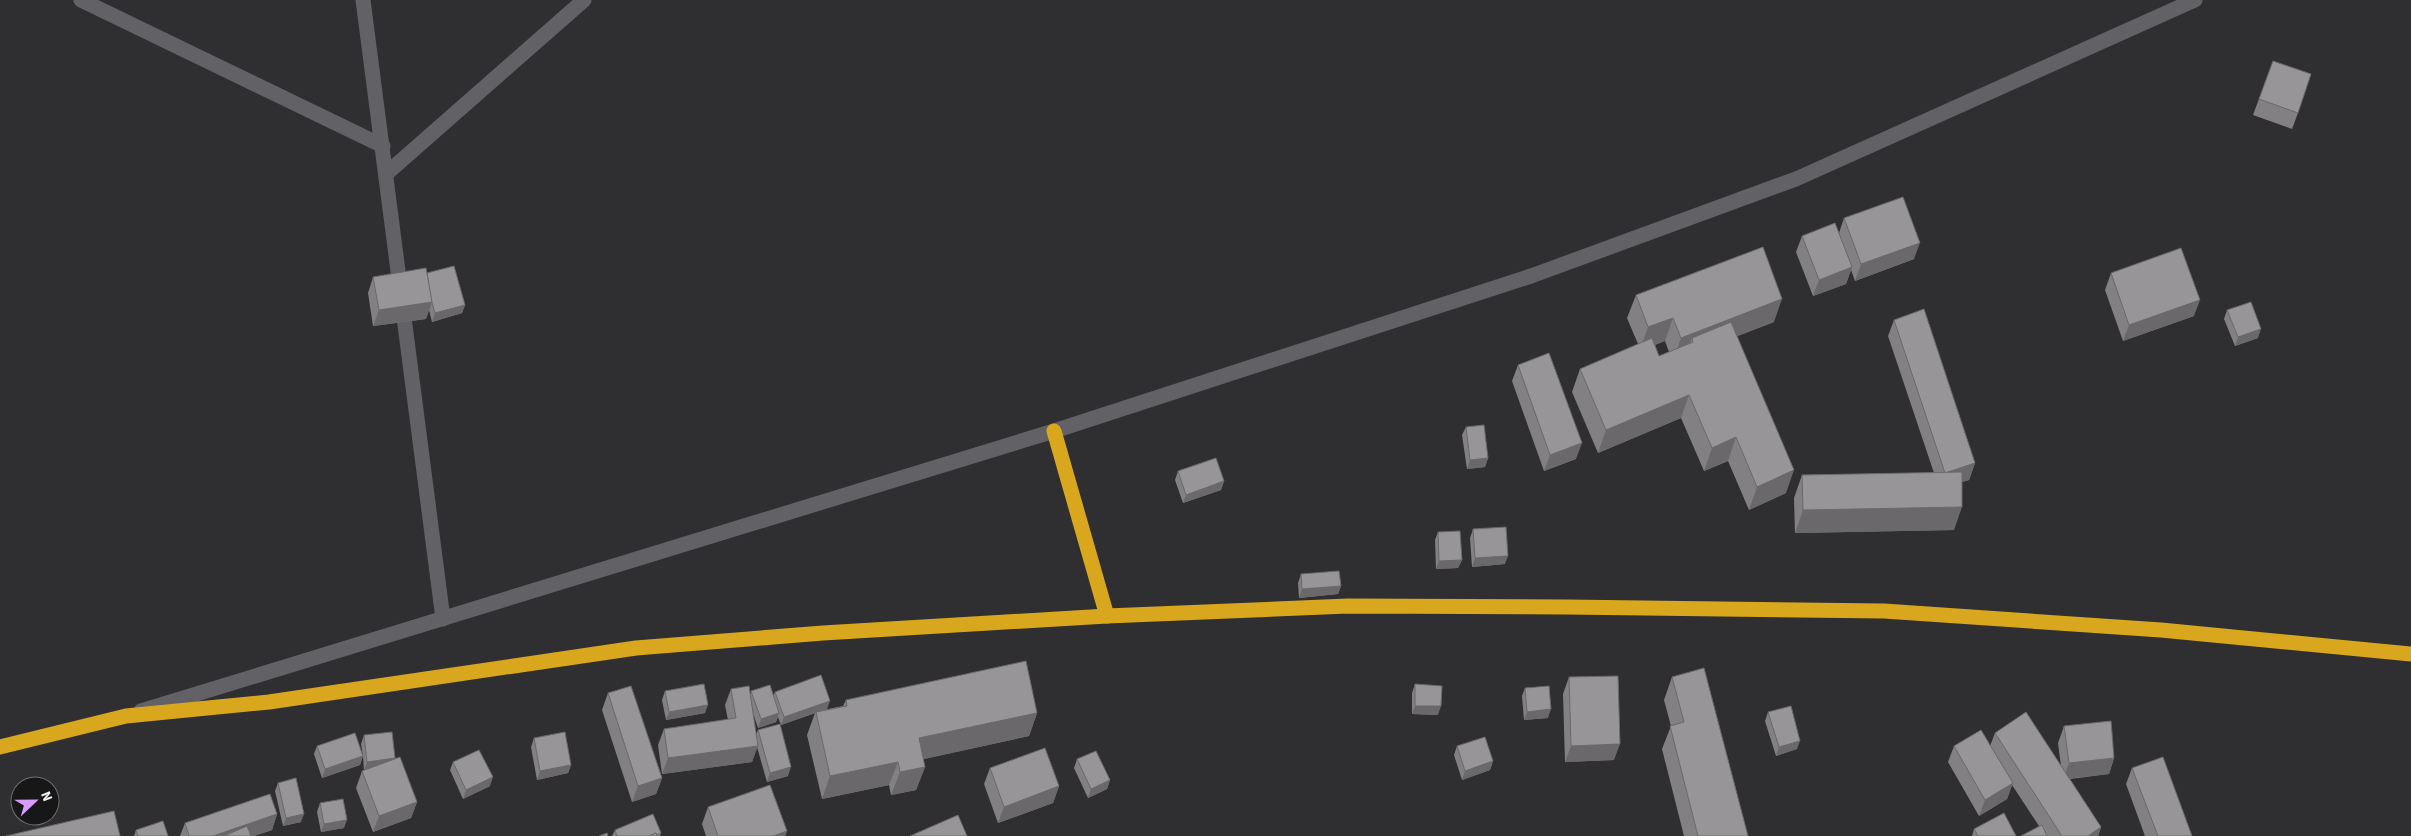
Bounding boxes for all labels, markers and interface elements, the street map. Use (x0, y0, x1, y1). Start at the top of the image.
north arrow (10, 776, 60, 826)
text: N (35, 788, 57, 805)

